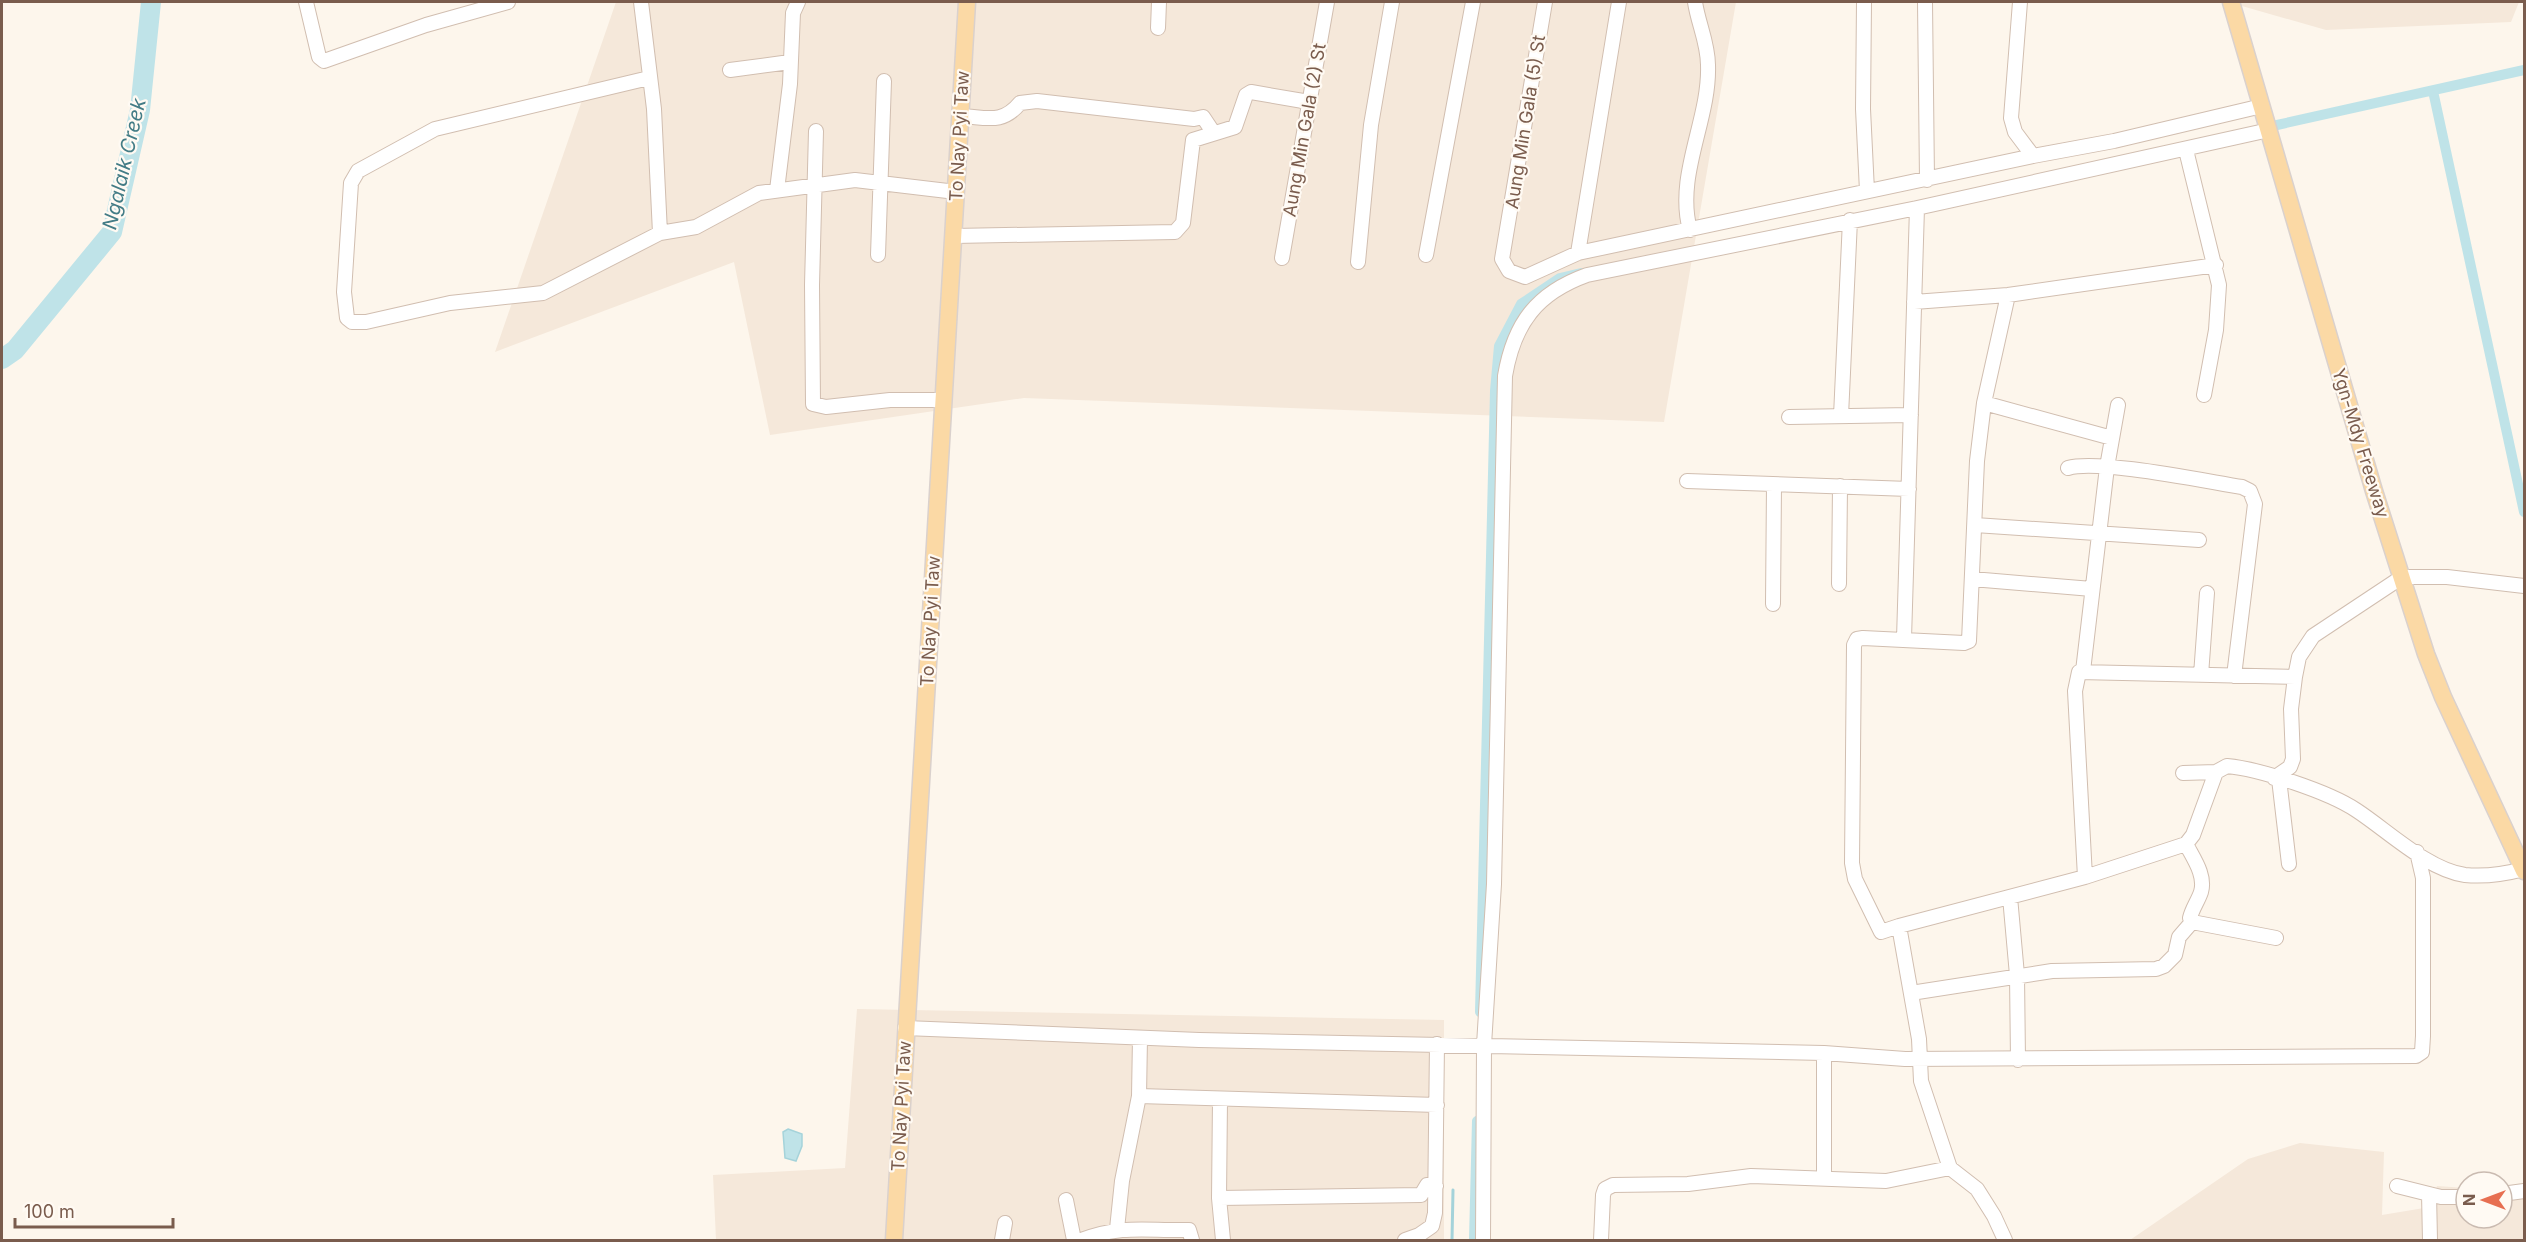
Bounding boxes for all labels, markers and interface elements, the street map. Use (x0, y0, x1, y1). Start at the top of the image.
street label: Aung Min Gala (5) St (1501, 33, 1549, 210)
street label: Aung Min Gala (2) St (1278, 42, 1330, 218)
street label: To Nay Pyi Taw (945, 70, 973, 202)
water label: Ngalaik Creek (97, 95, 151, 232)
street label: Ygn-Mdy Freeway (2328, 366, 2394, 520)
street label: To Nay Pyi Taw (916, 555, 944, 687)
street label: To Nay Pyi Taw (887, 1040, 915, 1172)
north arrow (2454, 1170, 2514, 1230)
scale bar (15, 1191, 172, 1229)
text: N (2459, 1194, 2479, 1206)
text: 100 m (24, 1201, 75, 1222)

